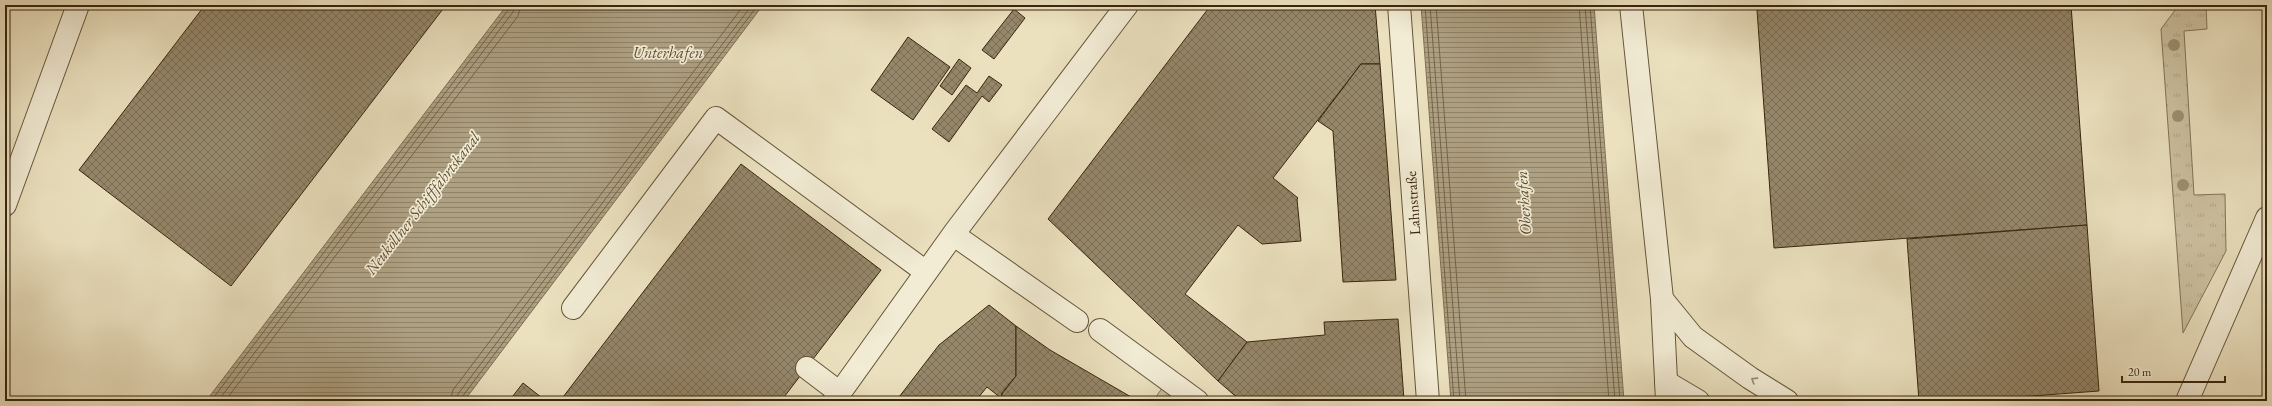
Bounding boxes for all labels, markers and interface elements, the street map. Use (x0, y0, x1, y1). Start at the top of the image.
water label: Unterhafen (633, 42, 703, 63)
water label: Neuköllner Schifffahrtskanal (360, 127, 485, 280)
street label: Lahnstraße (1401, 170, 1424, 236)
water label: Oberhafen (1511, 170, 1536, 236)
scale bar (2122, 358, 2225, 384)
text: 20 m (2128, 364, 2152, 380)
one-way arrow (1751, 378, 1758, 385)

